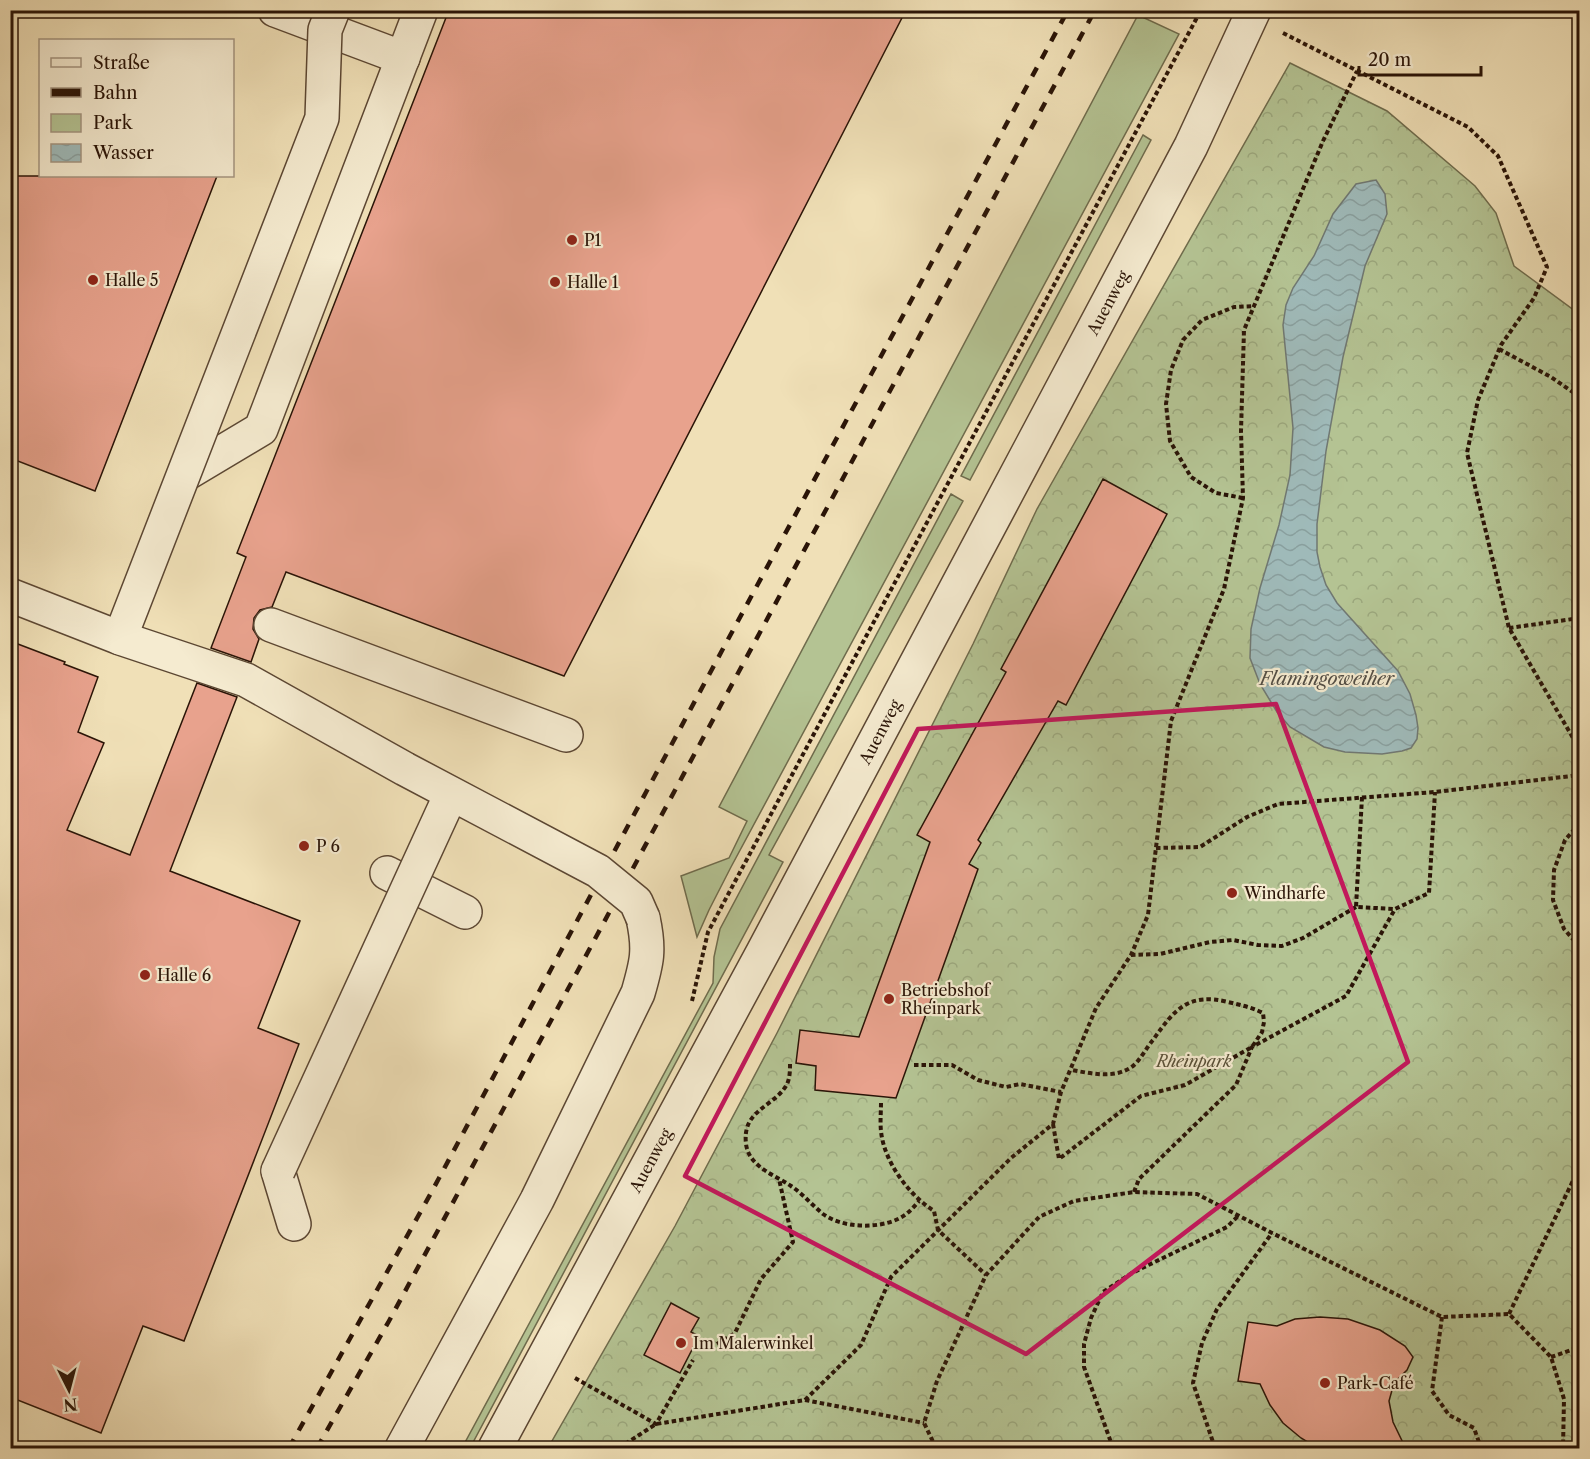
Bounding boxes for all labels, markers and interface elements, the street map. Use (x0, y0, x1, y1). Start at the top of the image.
legend (39, 39, 234, 177)
scale bar (1359, 39, 1480, 77)
text: 20 m (1368, 49, 1412, 71)
text: Straße (93, 52, 150, 74)
text: Bahn (93, 82, 138, 104)
text: Park (93, 112, 134, 134)
text: Wasser (92, 142, 154, 164)
place label: P1 (584, 230, 602, 250)
marker: P1 (565, 233, 579, 247)
street label: Auenweg (1082, 266, 1133, 339)
place label: Halle 5 (105, 270, 158, 290)
place label: Halle 1 (567, 272, 619, 292)
marker: Halle 5 (86, 273, 100, 287)
marker: Halle 1 (548, 275, 562, 289)
water label: Flamingoweiher (1258, 668, 1396, 690)
street label: Auenweg (854, 696, 905, 769)
place label: P 6 (316, 836, 340, 856)
marker: P 6 (297, 839, 311, 853)
place label: Windharfe (1243, 883, 1326, 903)
marker: Windharfe (1225, 886, 1239, 900)
place label: Halle 6 (157, 965, 211, 985)
marker: Halle 6 (138, 968, 152, 982)
place label: Betriebshof Rheinpark (901, 980, 992, 1018)
marker: Betriebshof Rheinpark (882, 992, 896, 1006)
park label: Rheinpark (1155, 1051, 1232, 1071)
street label: Auenweg (624, 1124, 676, 1197)
place label: Im Malerwinkel (693, 1333, 814, 1353)
marker: Im Malerwinkel (674, 1336, 688, 1350)
north arrow (39, 1360, 99, 1420)
place label: Park-Café (1337, 1373, 1414, 1393)
marker: Park-Café (1318, 1376, 1332, 1390)
text: N (63, 1394, 79, 1416)

